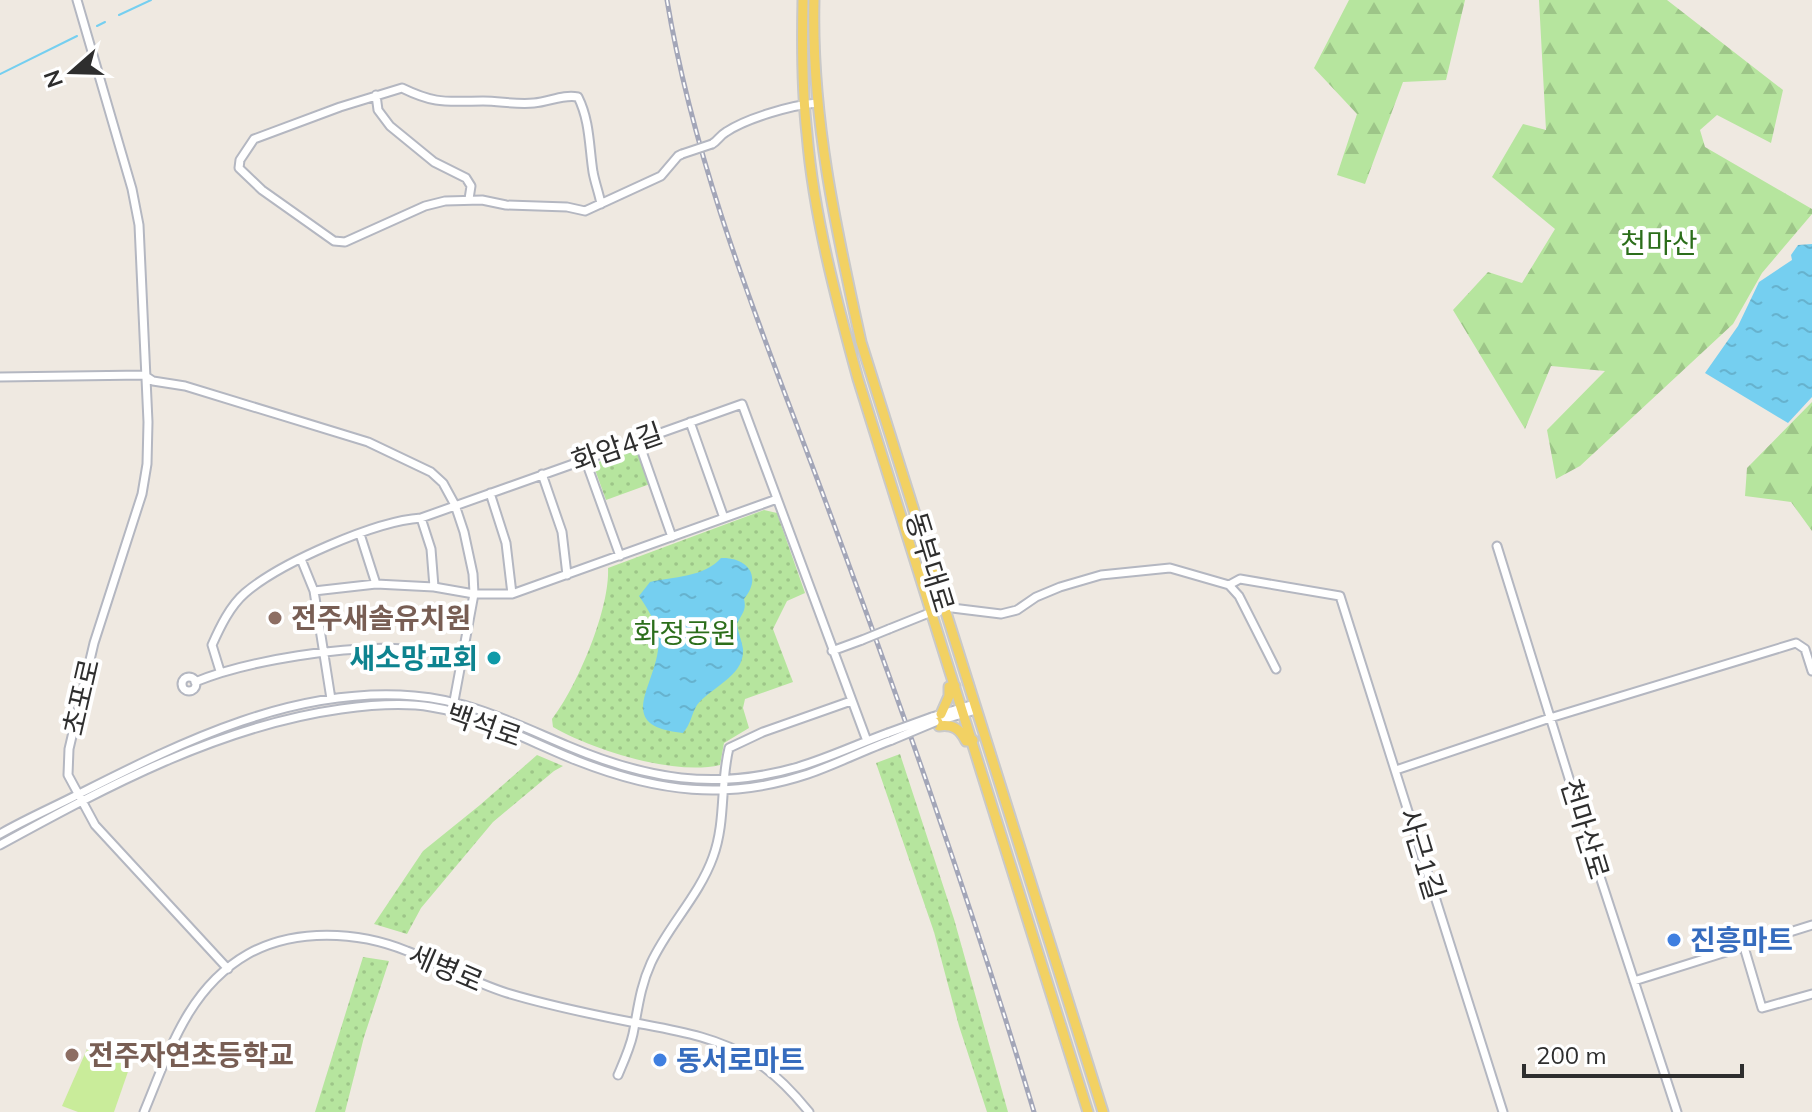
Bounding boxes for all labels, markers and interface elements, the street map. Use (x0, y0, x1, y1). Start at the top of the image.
north arrow (32, 32, 112, 112)
text: N (37, 66, 69, 91)
park label: 천마산 (1620, 225, 1698, 260)
street label: 화암4길 (567, 415, 667, 478)
street label: 동부대로 (899, 507, 962, 616)
place label: 전주새솔유치원 (291, 600, 471, 635)
marker: 전주새솔유치원 (266, 609, 284, 627)
park label: 화정공원 (633, 615, 737, 650)
place label: 새소망교회 (349, 640, 478, 675)
marker: 새소망교회 (485, 649, 503, 667)
street label: 초포로 (55, 655, 106, 738)
street label: 백석로 (442, 695, 526, 754)
street label: 천마산로 (1554, 774, 1617, 883)
street label: 사근1길 (1392, 804, 1453, 904)
place label: 진흥마트 (1690, 922, 1793, 957)
marker: 진흥마트 (1665, 931, 1683, 949)
street label: 세병로 (404, 936, 489, 999)
scale bar (1524, 1028, 1742, 1078)
place label: 전주자연초등학교 (88, 1037, 294, 1072)
text: 200 m (1536, 1040, 1607, 1070)
place label: 동서로마트 (676, 1042, 805, 1077)
marker: 전주자연초등학교 (63, 1046, 81, 1064)
marker: 동서로마트 (651, 1051, 669, 1069)

